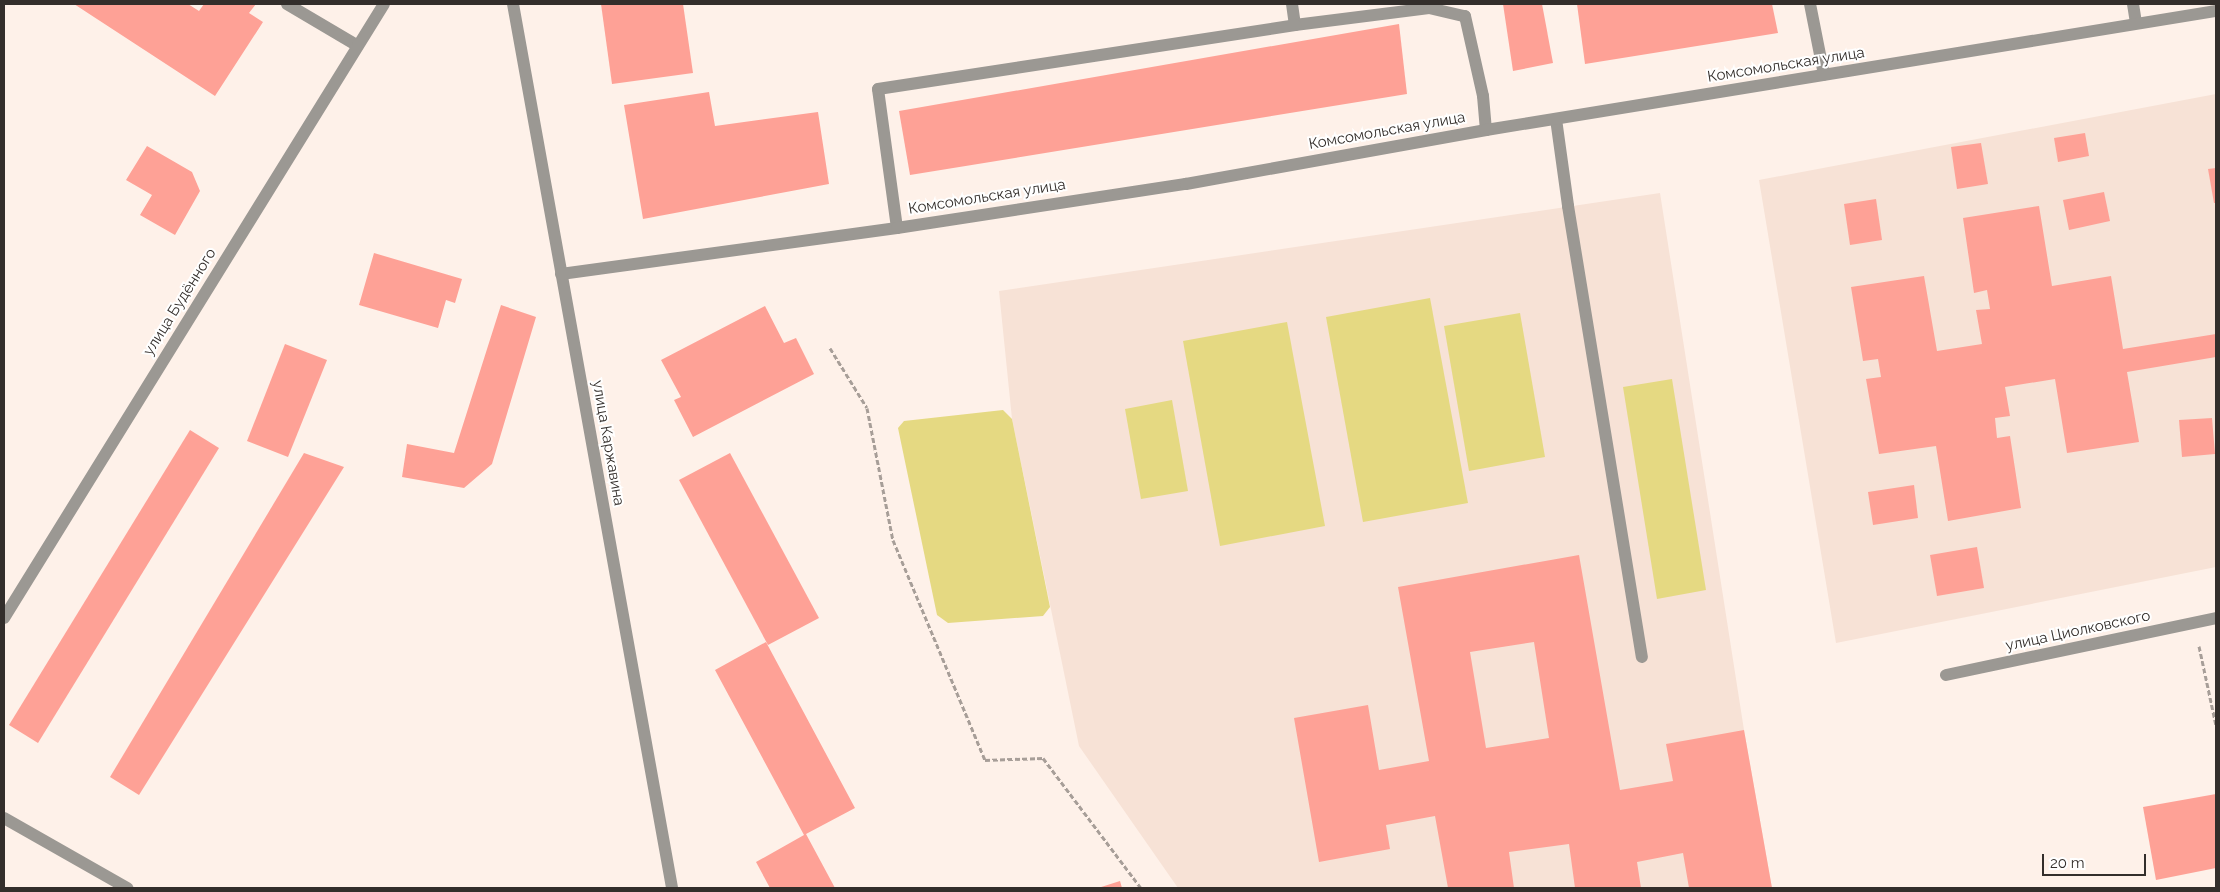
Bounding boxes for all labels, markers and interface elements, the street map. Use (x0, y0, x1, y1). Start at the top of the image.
street label: Комсомольская улица (1706, 44, 1866, 86)
street label: Комсомольская улица (1307, 108, 1467, 154)
street label: Комсомольская улица (907, 176, 1067, 218)
street label: улица Будённого (140, 245, 220, 359)
street label: улица Каржавина (588, 379, 628, 507)
street label: улица Циолковского (2004, 607, 2152, 655)
scale bar (2045, 844, 2149, 876)
text: 20 m (2050, 854, 2085, 872)

